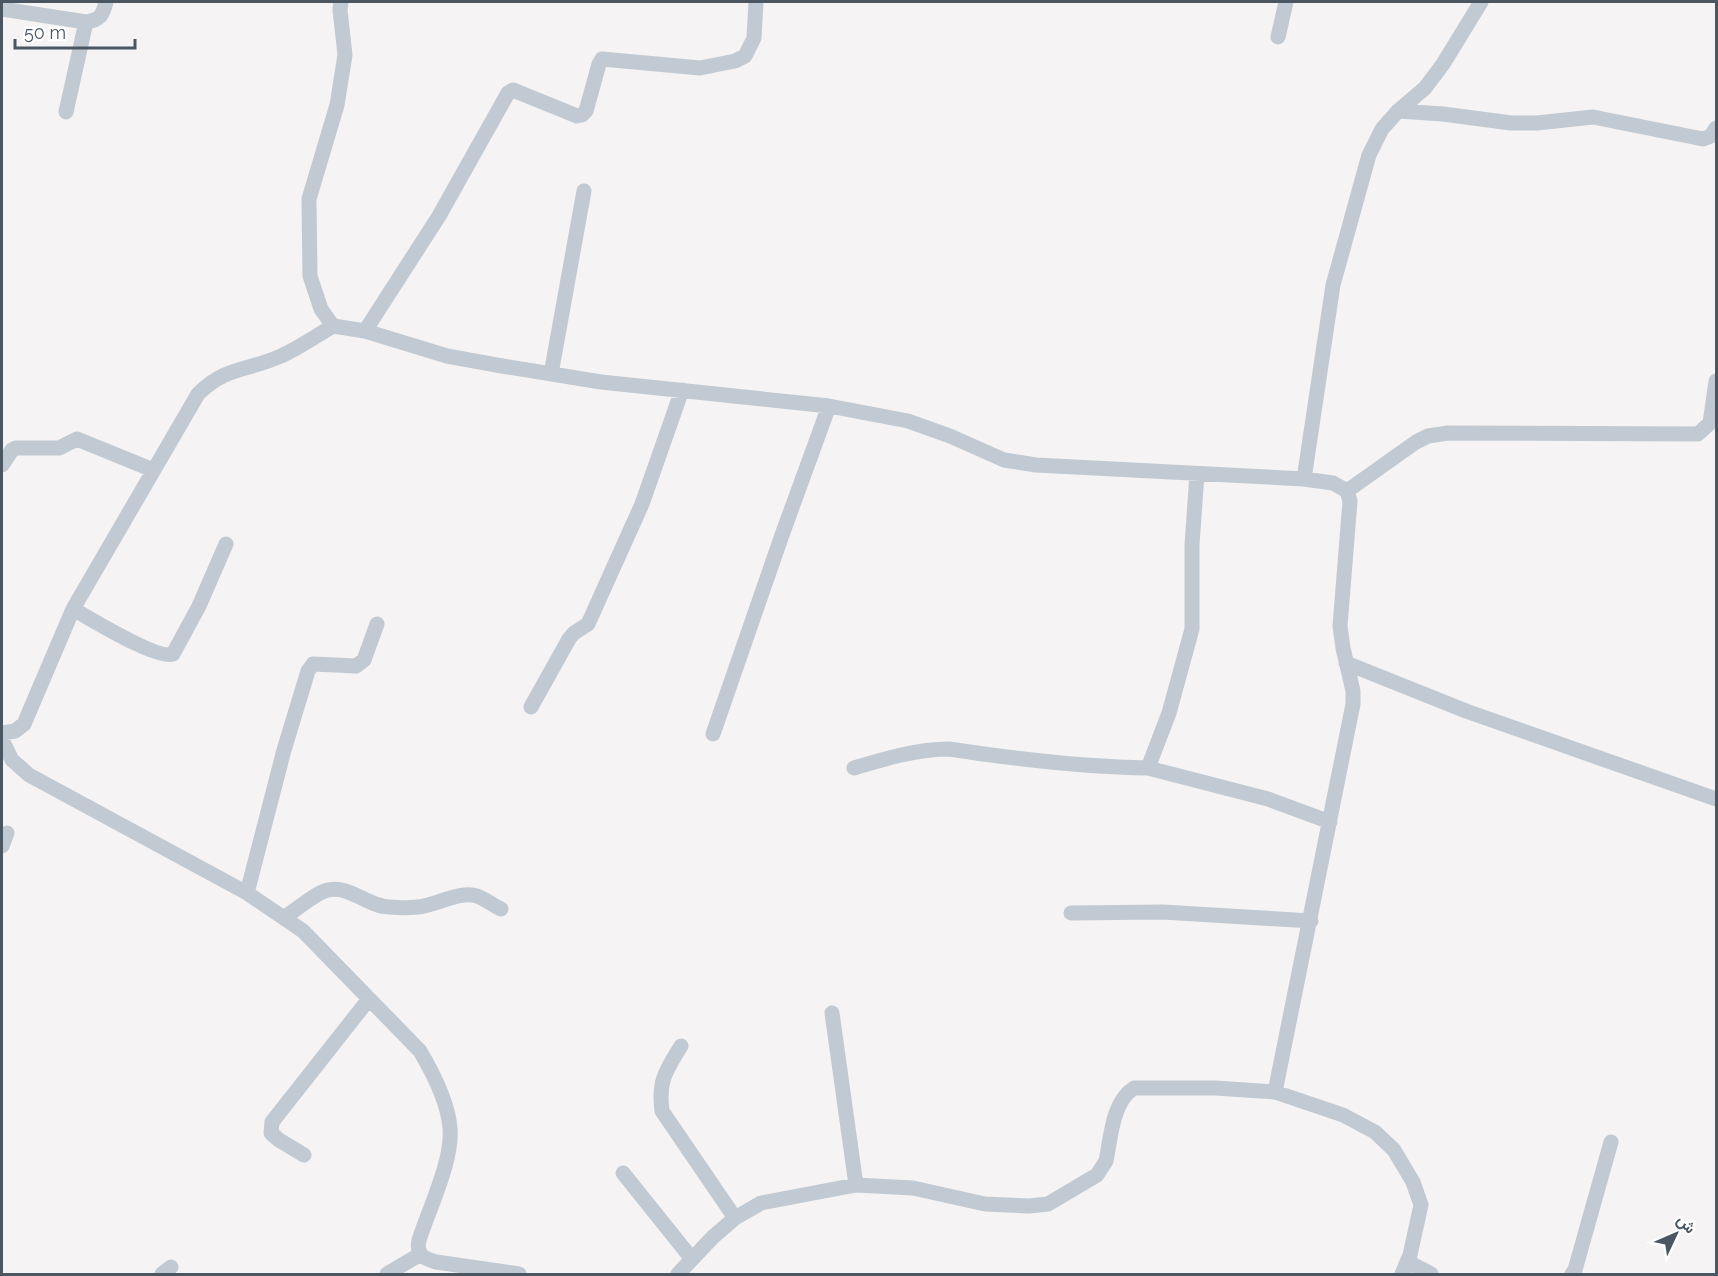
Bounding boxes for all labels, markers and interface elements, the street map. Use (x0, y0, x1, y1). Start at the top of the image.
scale bar (15, 12, 135, 50)
text: 50 m (24, 22, 66, 43)
north arrow (1646, 1204, 1706, 1264)
text: ش (1673, 1210, 1700, 1237)

